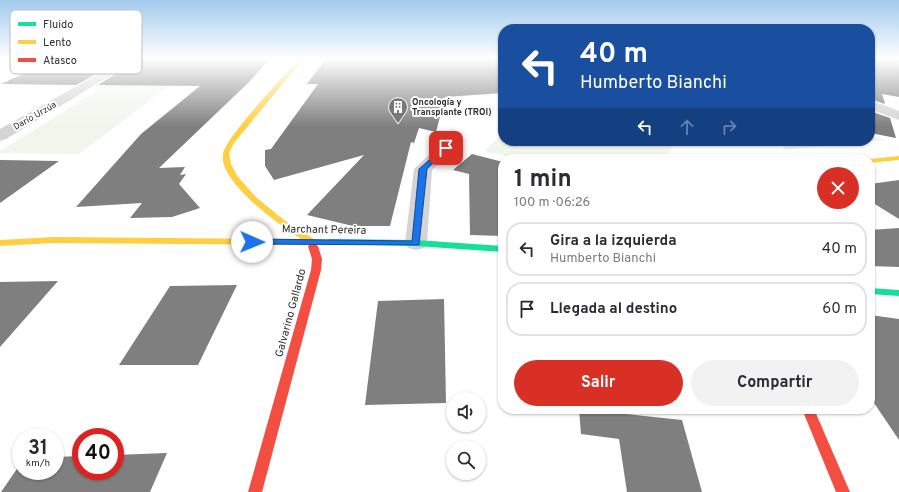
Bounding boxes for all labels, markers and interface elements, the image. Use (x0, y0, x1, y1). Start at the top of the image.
legend (10, 10, 142, 74)
text: Fluido (43, 18, 73, 32)
text: Lento (43, 36, 71, 50)
text: 40 m (580, 37, 648, 73)
icon: left (514, 40, 566, 92)
text: Atasco (43, 54, 77, 68)
text: Humberto Bianchi (580, 72, 727, 95)
building icon: Oncología y Transplante (TROI) (387, 96, 409, 124)
place label: Oncología y Transplante (TROI) (412, 97, 491, 118)
street label: Darío Urzúa (12, 99, 59, 133)
icon: left (634, 116, 656, 138)
icon: ahead (676, 116, 698, 138)
icon: right (718, 116, 740, 138)
pin (429, 131, 463, 165)
icon: arrive (435, 137, 457, 159)
text: 1 min (514, 165, 572, 195)
button: close (817, 167, 859, 209)
text: 100 m · 06:26 (514, 195, 590, 211)
position arrow (231, 221, 273, 263)
street label: Marchant Pereira (282, 222, 367, 238)
text: Gira a la izquierda (550, 232, 677, 251)
icon: left (516, 238, 538, 260)
text: 40 m (822, 240, 857, 259)
text: Humberto Bianchi (550, 251, 656, 267)
street label: Galvarino Gallardo (272, 267, 310, 359)
icon: arrive (516, 298, 538, 320)
text: Llegada al destino (550, 300, 677, 319)
text: 60 m (822, 300, 857, 319)
button: Salir (514, 360, 683, 406)
button: Compartir (691, 360, 859, 406)
map controls (446, 392, 486, 480)
button: sound (446, 392, 486, 432)
speed limit sign: 40 (72, 428, 124, 480)
text: 31 (28, 436, 48, 462)
button: search (446, 440, 486, 480)
text: km/h (26, 457, 50, 470)

